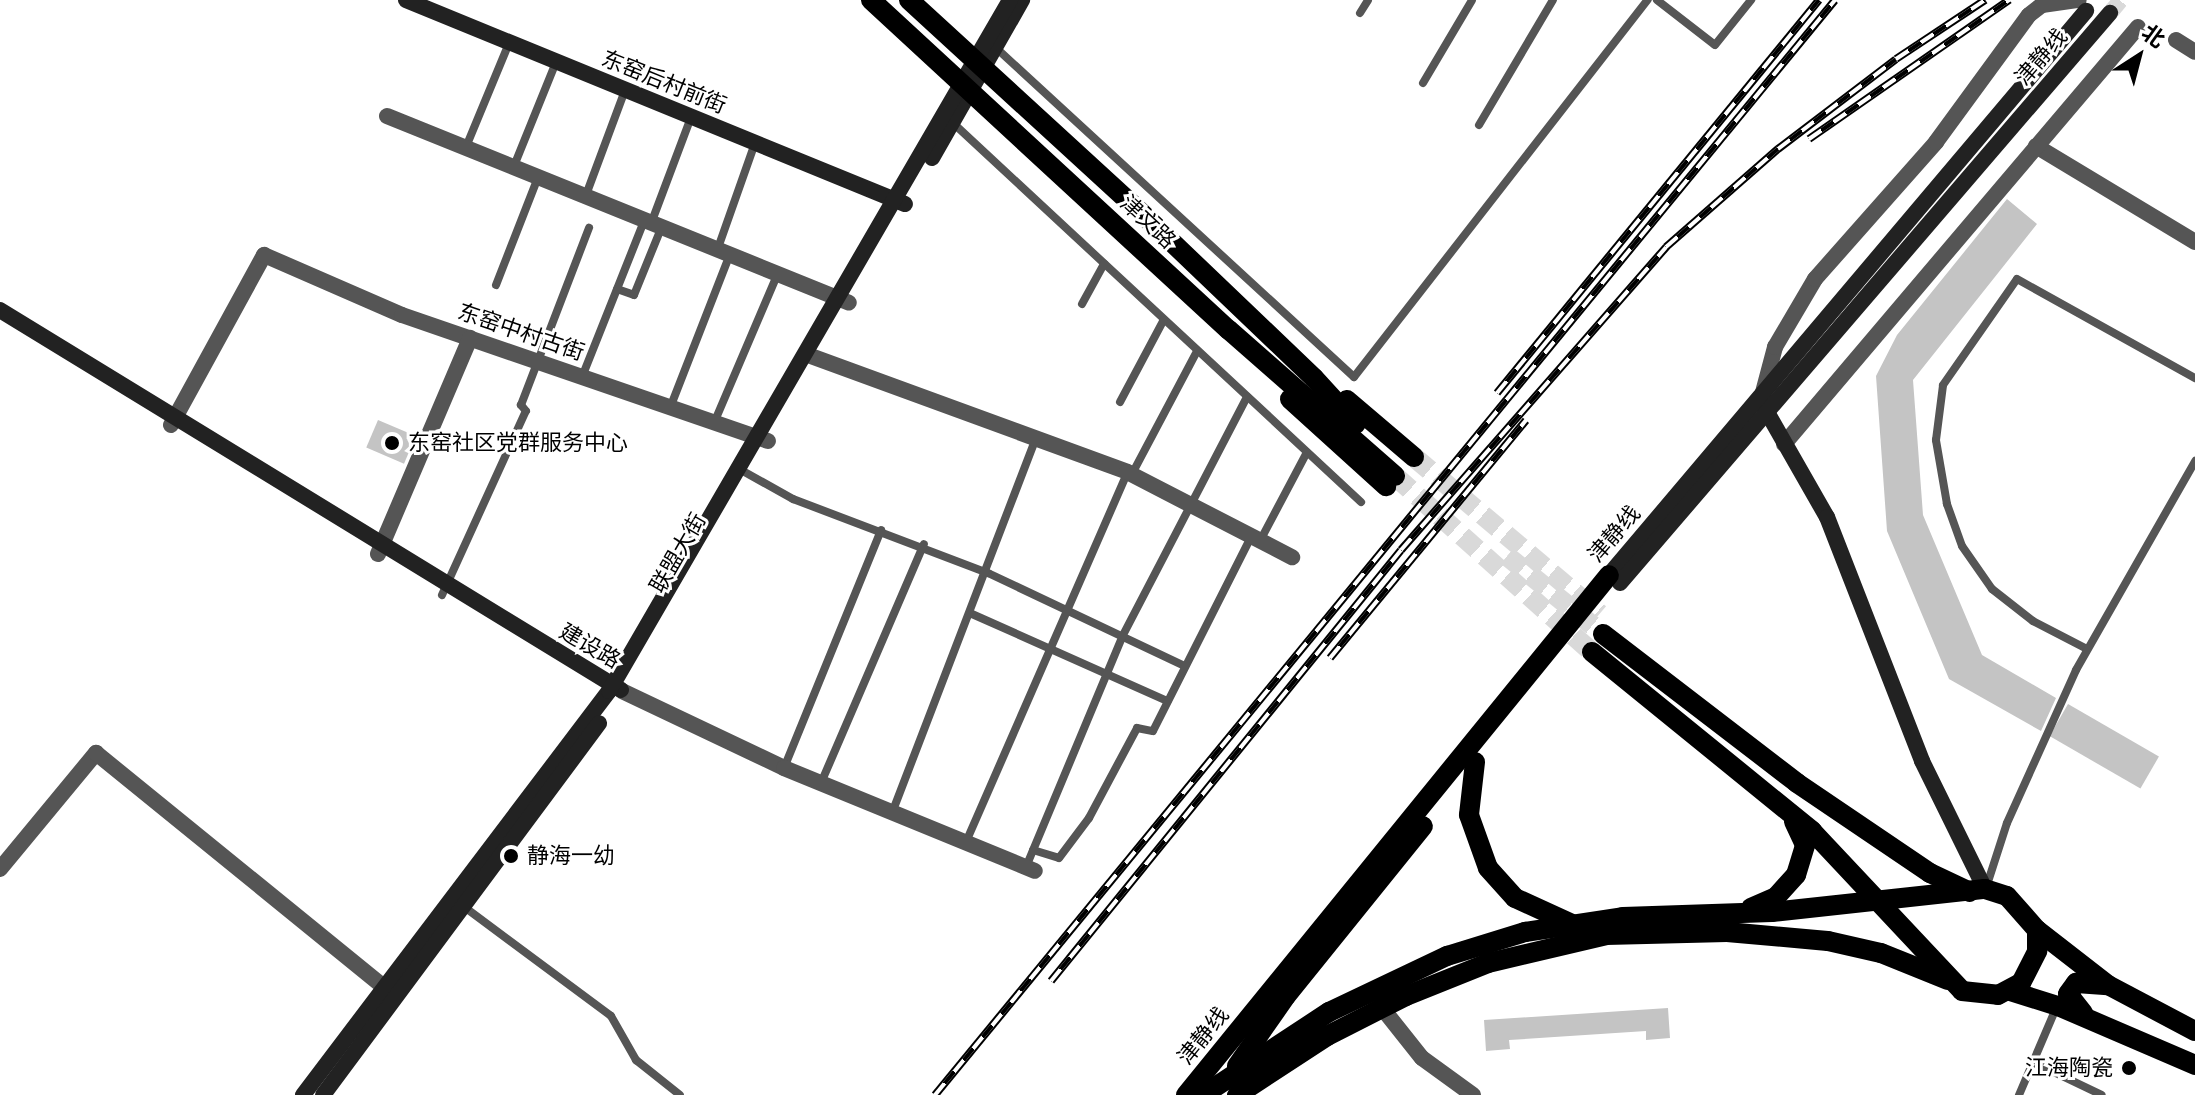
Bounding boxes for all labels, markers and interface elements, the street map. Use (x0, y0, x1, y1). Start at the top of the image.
north arrow (2099, 16, 2179, 96)
text: 北 (2136, 18, 2171, 54)
street label: 津静线 (2009, 23, 2073, 91)
street label: 东窑后村前街 (598, 45, 730, 119)
street label: 津文路 (1115, 190, 1181, 254)
street label: 东窑中村古街 (454, 298, 588, 366)
place label: 东窑社区党群服务中心 (408, 430, 628, 456)
marker: 东窑社区党群服务中心 (383, 434, 401, 452)
street label: 津静线 (1582, 500, 1646, 568)
street label: 联盟大街 (645, 508, 711, 598)
street label: 建设路 (555, 618, 625, 674)
place label: 静海一幼 (527, 843, 615, 869)
marker: 静海一幼 (502, 847, 520, 865)
street label: 津静线 (1172, 1002, 1234, 1070)
place label: 江海陶瓷 (2025, 1055, 2113, 1081)
marker: 江海陶瓷 (2120, 1059, 2138, 1077)

